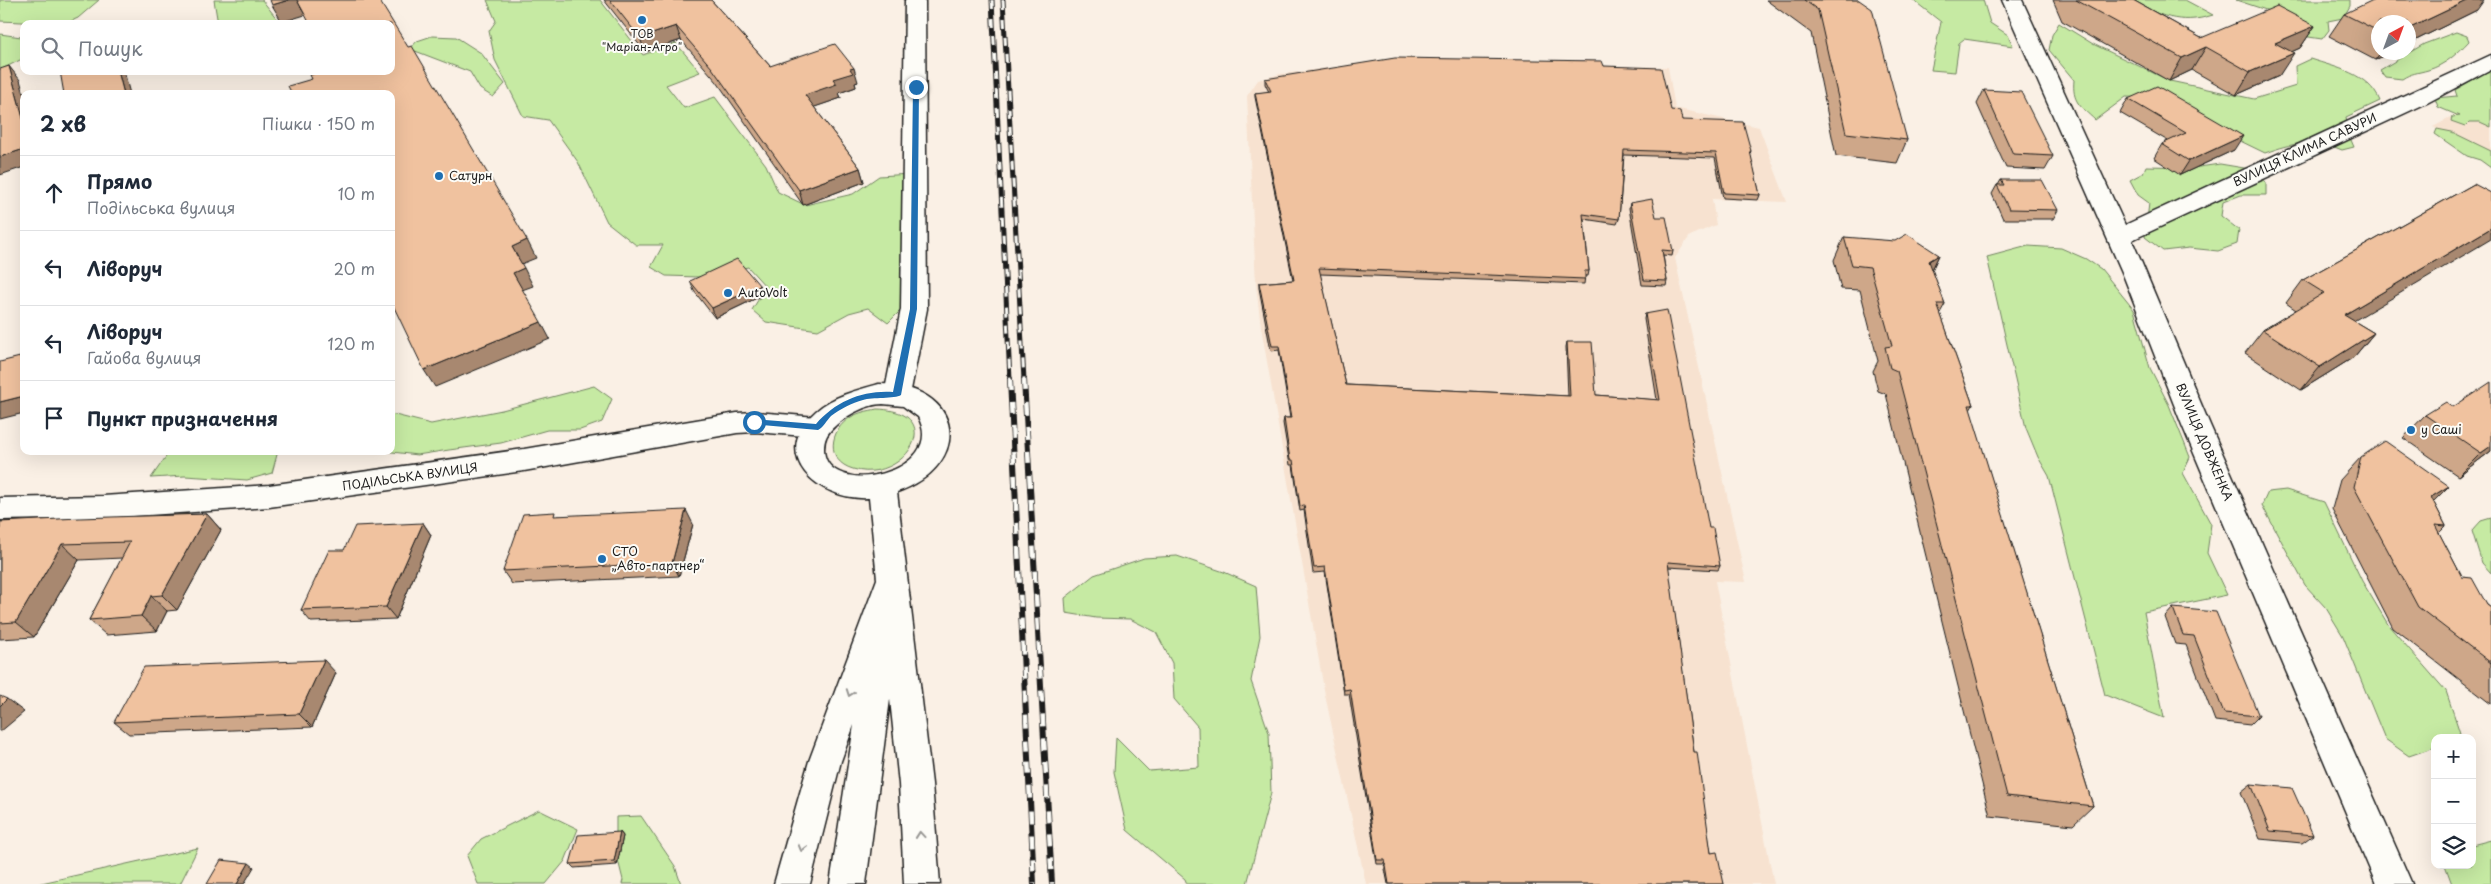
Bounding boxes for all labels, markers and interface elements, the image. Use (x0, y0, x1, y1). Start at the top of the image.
marker: ТОВ "Маріан-Агро" (636, 14, 648, 26)
north arrow (2371, 15, 2416, 60)
search box (20, 20, 395, 75)
place label: ТОВ "Маріан-Агро" (602, 25, 682, 55)
icon: search (38, 34, 66, 62)
text: Пошук (78, 34, 143, 62)
route end (905, 76, 928, 99)
text: 2 хв (40, 107, 86, 139)
street label: ВУЛИЦЯ КЛИМА САВУРИ (2230, 108, 2379, 190)
text: Пішки · 150 m (262, 111, 375, 135)
place label: Сатурн (449, 166, 493, 184)
text: Прямо (87, 167, 152, 195)
marker: Сатурн (433, 170, 445, 182)
icon: ahead (40, 179, 68, 207)
text: 10 m (338, 181, 375, 205)
text: Подільська вулиця (87, 195, 235, 219)
icon: left (40, 254, 68, 282)
text: Ліворуч (87, 254, 163, 282)
text: 20 m (334, 256, 375, 280)
place label: AutoVolt (738, 283, 788, 301)
marker: AutoVolt (722, 287, 734, 299)
text: Ліворуч (87, 317, 163, 345)
icon: left (40, 329, 68, 357)
text: 120 m (328, 331, 375, 355)
text: Гайова вулиця (87, 345, 201, 369)
street label: ВУЛИЦЯ ДОВЖЕНКА (2172, 380, 2238, 503)
icon: arrive (40, 404, 68, 432)
text: Пункт призначення (87, 404, 278, 432)
route start (743, 411, 766, 434)
place label: у Саші (2421, 420, 2462, 438)
marker: у Саші (2405, 424, 2417, 436)
street label: ПОДІЛЬСЬКА ВУЛИЦЯ (341, 458, 479, 494)
place label: СТО „Авто-партнер“ (612, 542, 704, 574)
marker: СТО „Авто-партнер“ (596, 553, 608, 565)
one-way arrow (846, 688, 856, 696)
map controls (2431, 734, 2476, 869)
button: + (2431, 734, 2476, 779)
button: − (2431, 779, 2476, 824)
button: layers (2431, 824, 2476, 869)
one-way arrow (914, 831, 925, 839)
one-way arrow (797, 843, 808, 852)

